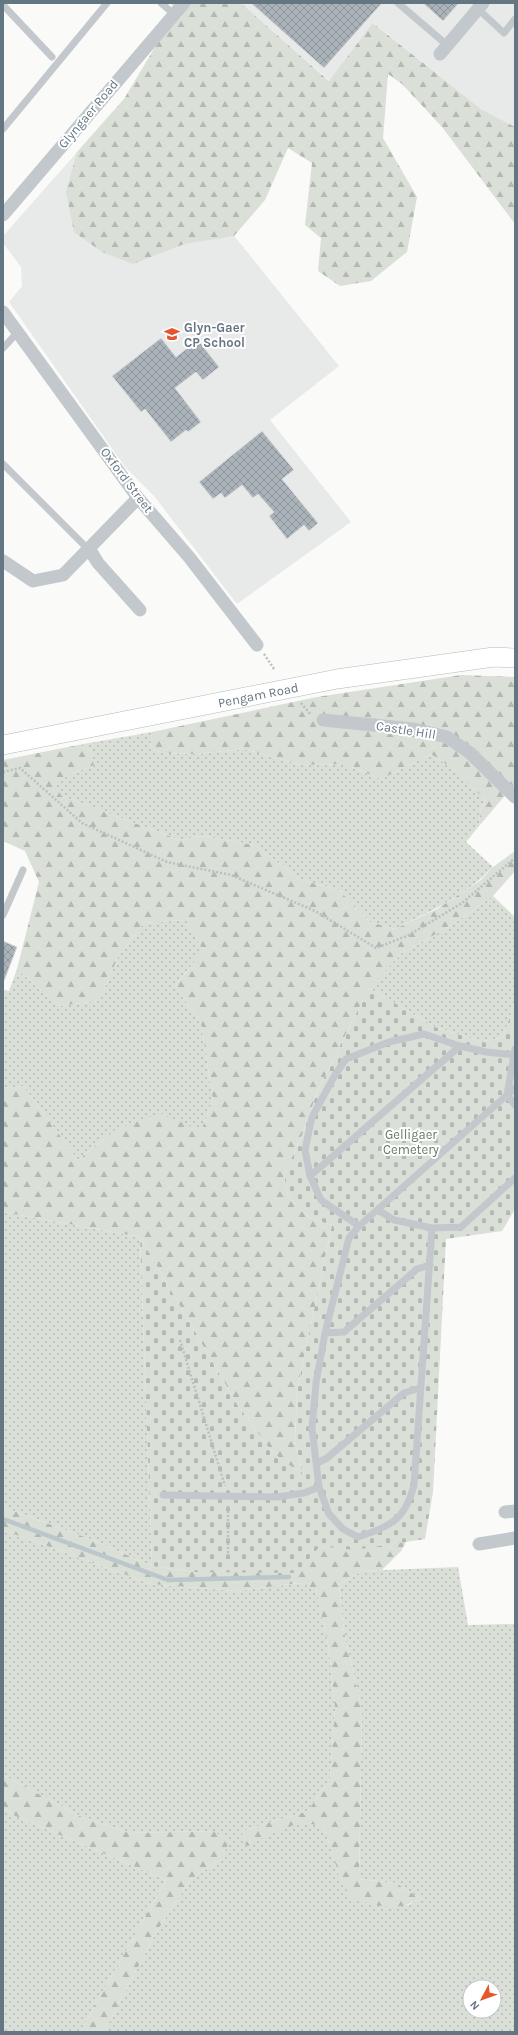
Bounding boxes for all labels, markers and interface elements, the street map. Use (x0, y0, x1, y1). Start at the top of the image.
street label: Glyngaer Road (55, 77, 121, 151)
place label: Glyn-Gaer CP School (184, 320, 246, 350)
school or university icon: Glyn-Gaer CP School (163, 325, 181, 343)
street label: Oxford Street (98, 444, 156, 516)
street label: Pengam Road (217, 679, 299, 710)
street label: Castle Hill (375, 718, 437, 742)
park label: Gelligaer Cemetery (383, 1127, 439, 1157)
north arrow (462, 1979, 502, 2019)
text: N (467, 1998, 482, 2012)

